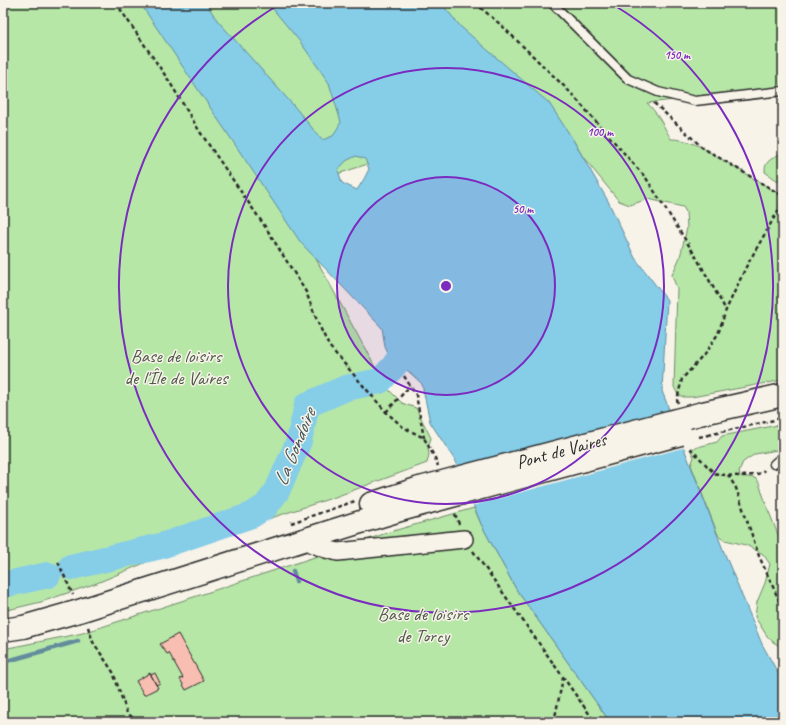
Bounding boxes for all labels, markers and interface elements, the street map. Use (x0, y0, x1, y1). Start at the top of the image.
text: 150 m (664, 47, 691, 63)
text: 100 m (587, 124, 614, 140)
text: 50 m (513, 201, 534, 217)
centre of rings (439, 279, 453, 293)
park label: Base de loisirs de l'Île de Vaires (124, 344, 230, 390)
water label: La Gondoire (268, 402, 322, 489)
street label: Pont de Vaires (514, 427, 610, 474)
park label: Base de loisirs de Torcy (378, 602, 470, 648)

